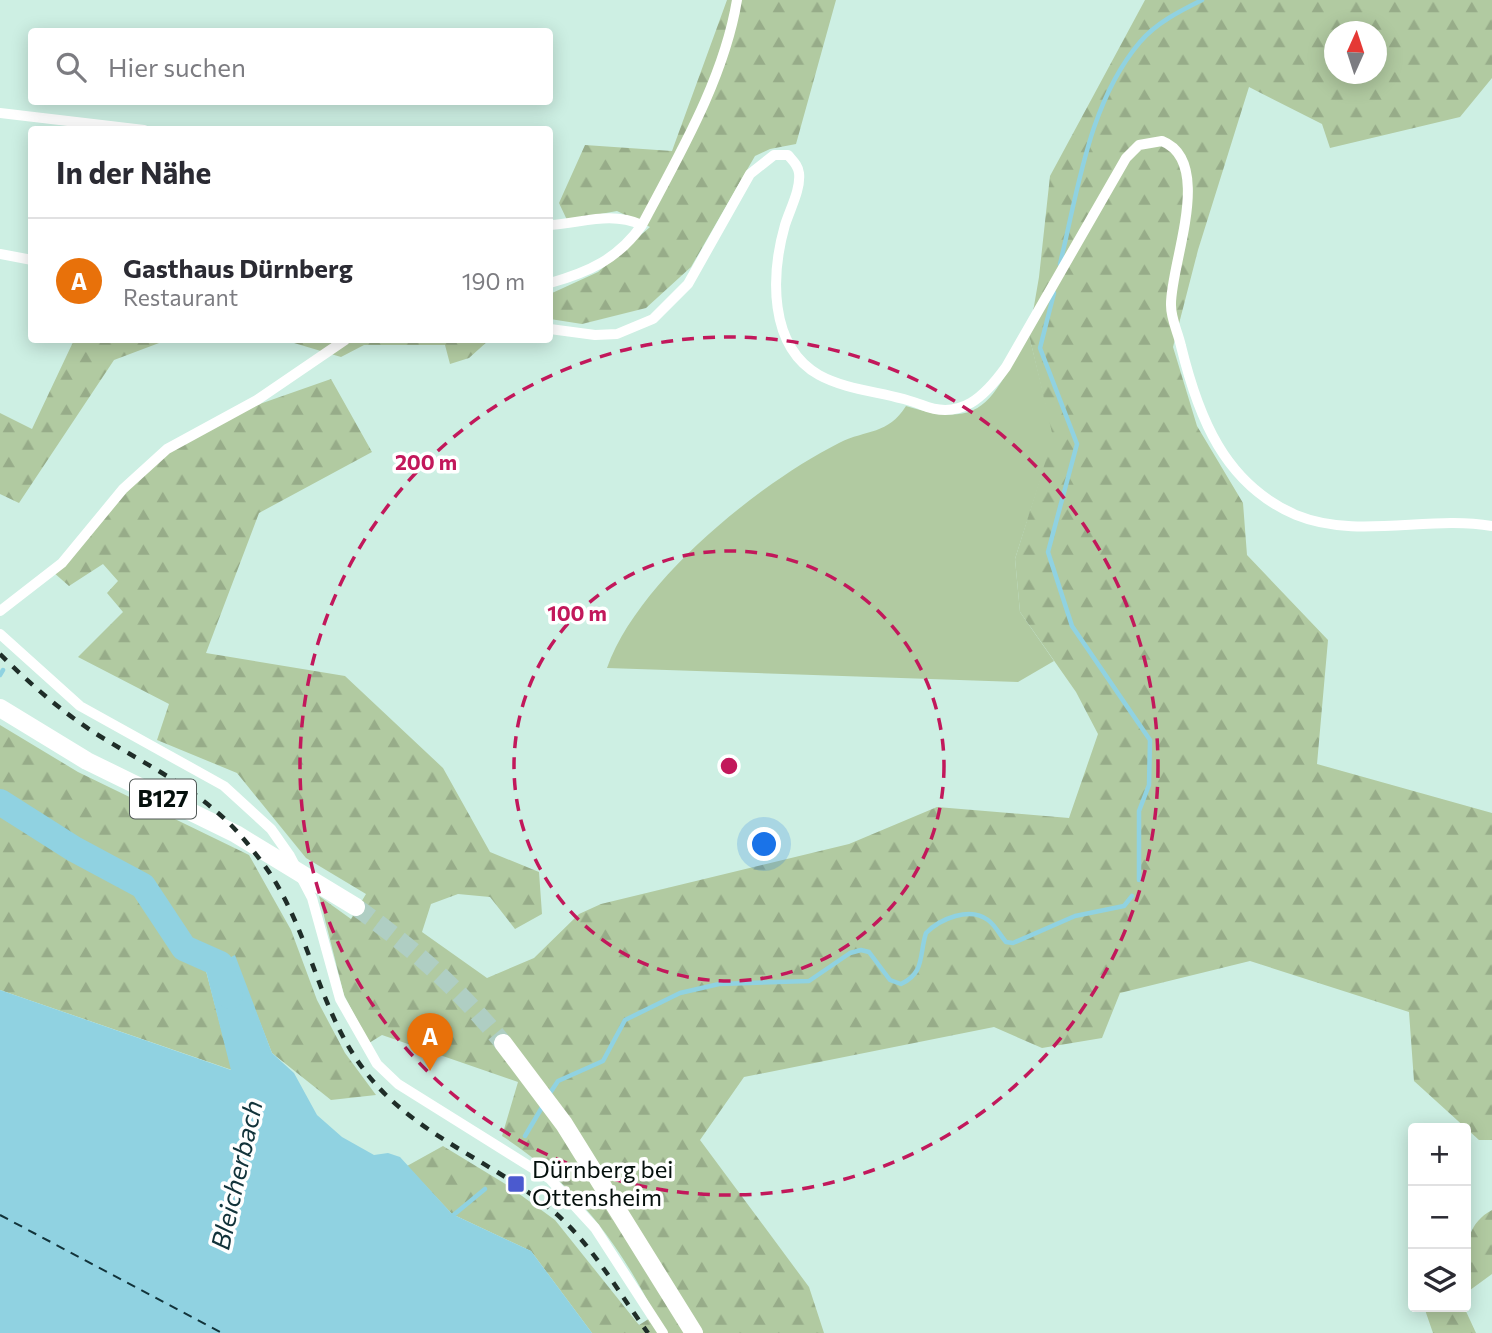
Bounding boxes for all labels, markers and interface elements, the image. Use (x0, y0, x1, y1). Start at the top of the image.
north arrow (1324, 21, 1387, 84)
search box (28, 28, 553, 105)
icon: search (52, 48, 90, 86)
text: Hier suchen (108, 51, 246, 82)
text: In der Nähe (56, 153, 211, 190)
text: Gasthaus Dürnberg (123, 252, 353, 283)
text: A (71, 267, 87, 295)
text: 190 m (462, 267, 525, 295)
text: Restaurant (123, 283, 238, 311)
text: 200 m (395, 449, 457, 474)
text: 100 m (547, 600, 607, 625)
centre of rings (717, 754, 741, 778)
road number: B127 (130, 779, 196, 818)
your location (747, 827, 781, 861)
pin: A (407, 1013, 453, 1071)
water label: Bleicherbach (203, 1097, 268, 1252)
map controls (1408, 1123, 1471, 1312)
button: + (1408, 1123, 1471, 1186)
place label: Dürnberg bei Ottensheim (532, 1154, 674, 1211)
marker: Dürnberg bei Ottensheim (506, 1174, 526, 1194)
button: − (1408, 1186, 1471, 1249)
button: layers (1408, 1249, 1471, 1312)

